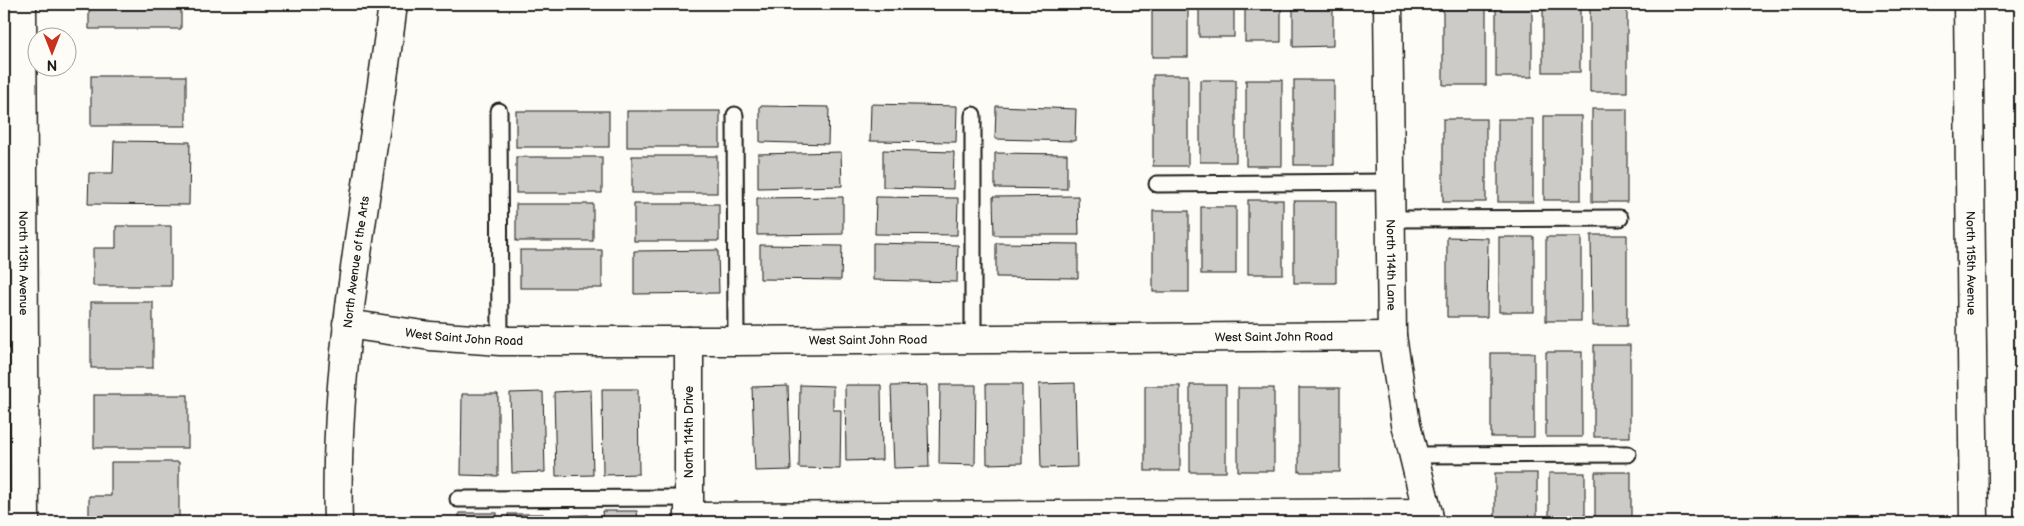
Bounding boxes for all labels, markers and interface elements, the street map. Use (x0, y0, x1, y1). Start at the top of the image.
north arrow (28, 28, 78, 78)
text: N (47, 56, 57, 73)
street label: North Avenue of the Arts (340, 195, 373, 329)
street label: North 113th Avenue (16, 211, 31, 315)
street label: North 115th Avenue (1963, 211, 1979, 315)
street label: North 114th Lane (1383, 219, 1399, 311)
street label: West Saint John Road (404, 325, 523, 349)
street label: West Saint John Road (1215, 329, 1333, 345)
street label: West Saint John Road (809, 332, 927, 348)
street label: North 114th Drive (682, 386, 697, 478)

